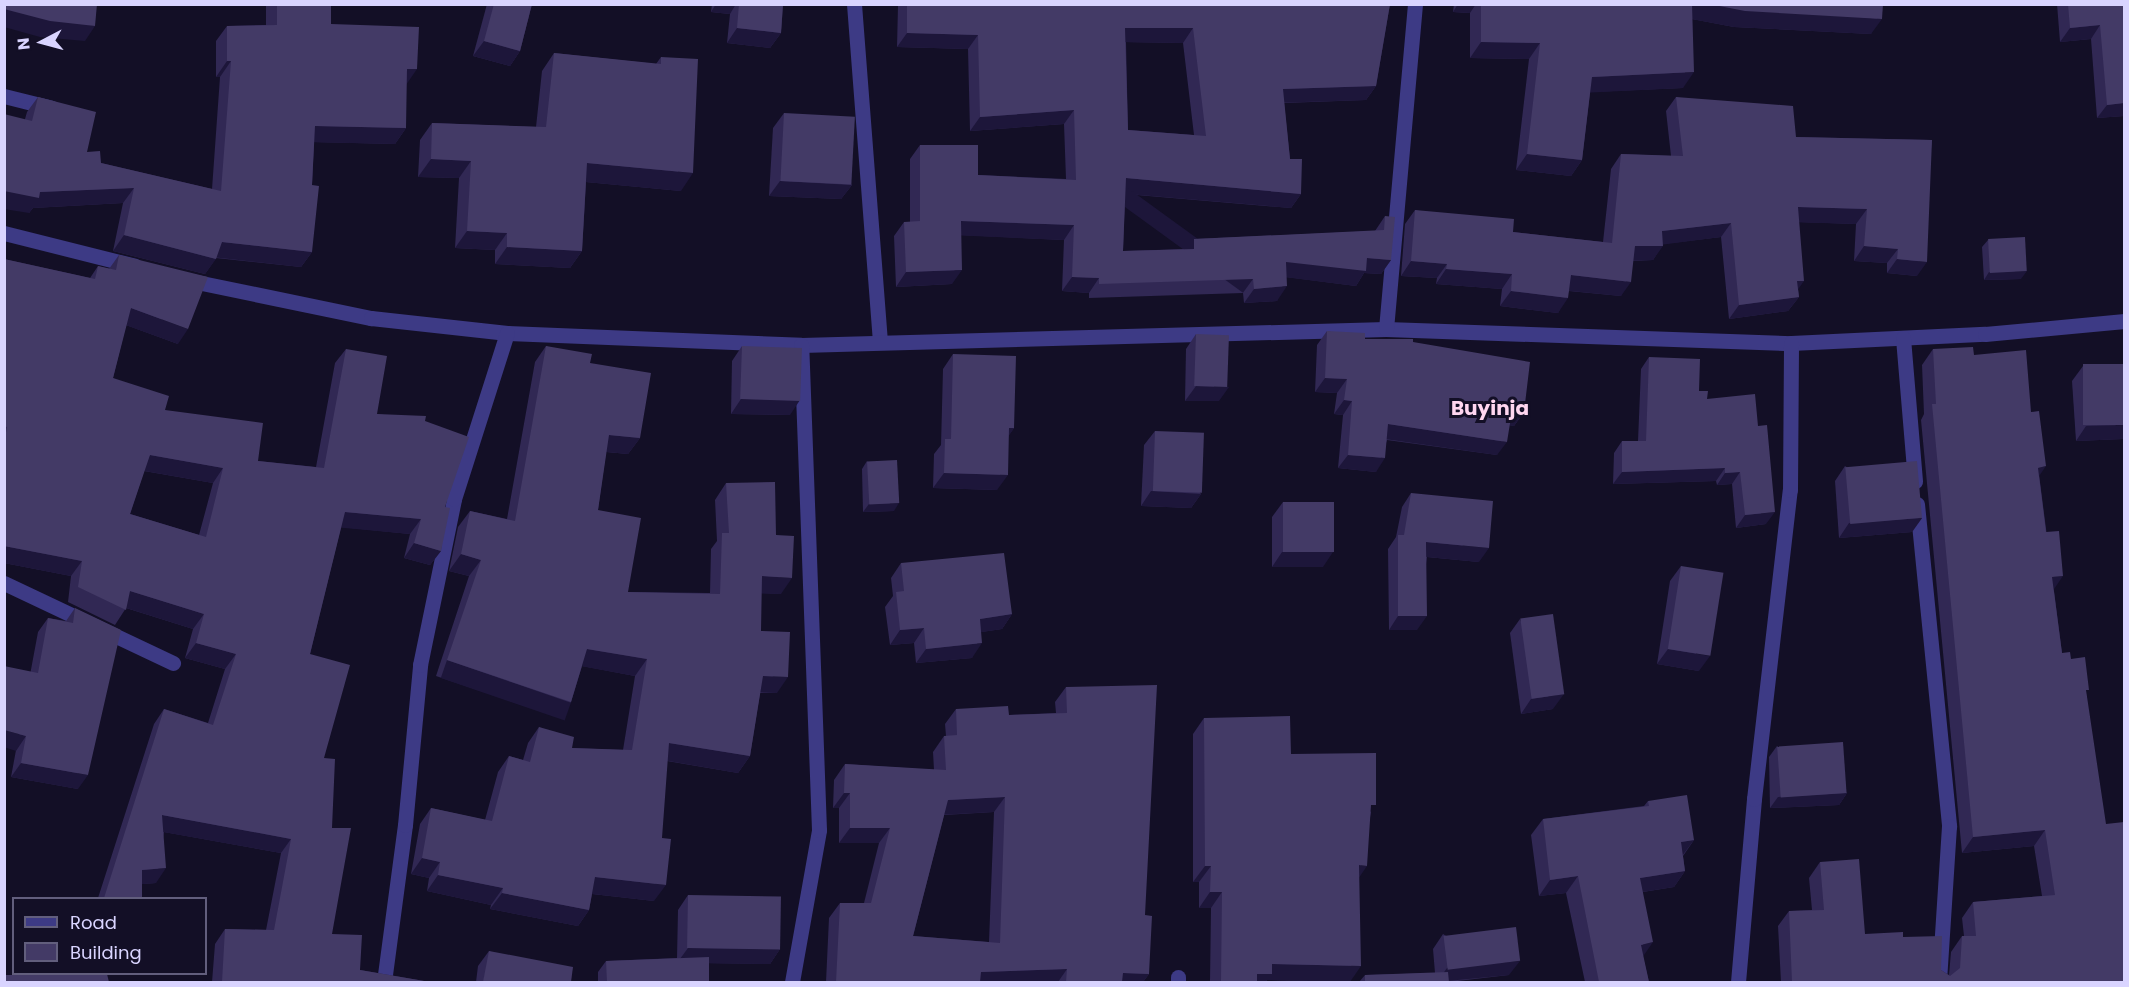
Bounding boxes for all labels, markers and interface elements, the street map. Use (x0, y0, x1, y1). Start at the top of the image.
north arrow (12, 12, 72, 72)
text: N (12, 37, 36, 51)
district label: Buyinja (1451, 396, 1529, 420)
legend (12, 897, 207, 975)
text: Road (70, 910, 117, 935)
text: Building (70, 940, 142, 965)

